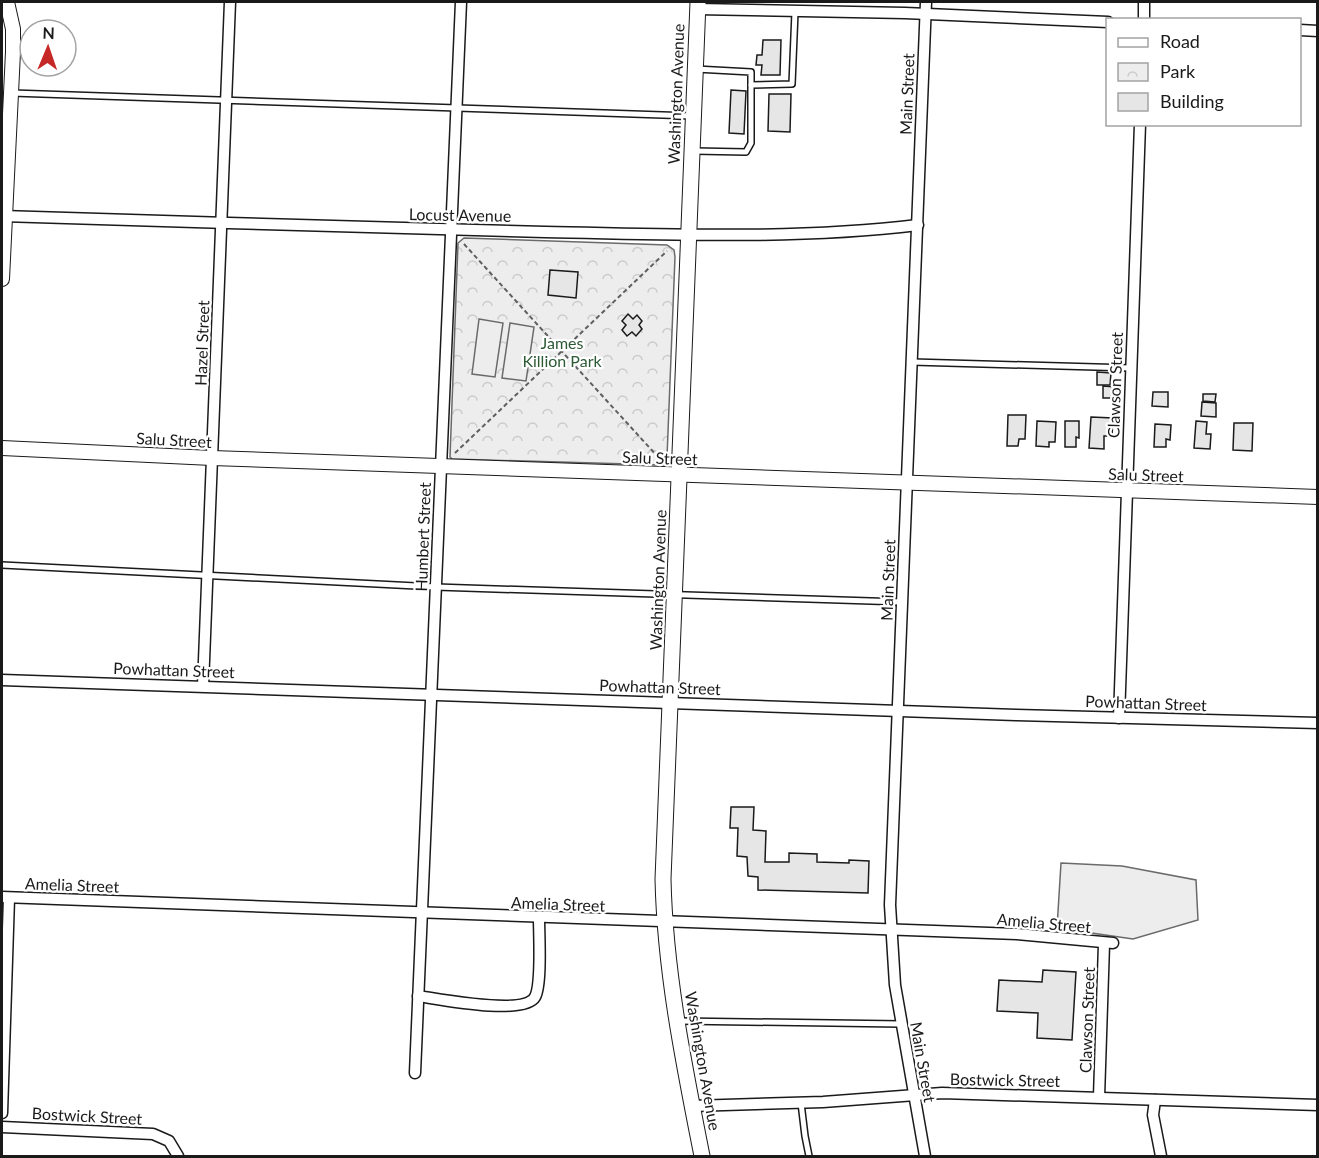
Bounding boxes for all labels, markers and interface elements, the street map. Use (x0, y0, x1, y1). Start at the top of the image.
north arrow (18, 18, 78, 78)
legend (1106, 18, 1301, 126)
text: N (42, 23, 55, 42)
street label: Washington Avenue (664, 23, 687, 165)
text: Road (1160, 30, 1200, 52)
street label: Main Street (896, 53, 917, 135)
text: Park (1160, 60, 1196, 82)
text: Building (1160, 90, 1224, 112)
street label: Locust Avenue (409, 204, 511, 225)
street label: Hazel Street (191, 300, 212, 386)
street label: Clawson Street (1103, 331, 1126, 438)
park label: James Killion Park (522, 333, 602, 370)
street label: Salu Street (136, 428, 212, 451)
street label: Salu Street (622, 447, 698, 468)
street label: Salu Street (1108, 464, 1184, 485)
street label: Humbert Street (411, 482, 434, 592)
street label: Washington Avenue (646, 509, 669, 651)
street label: Main Street (877, 539, 898, 621)
street label: Powhattan Street (113, 658, 235, 681)
street label: Powhattan Street (599, 675, 721, 698)
street label: Powhattan Street (1085, 691, 1207, 714)
street label: Amelia Street (25, 873, 120, 896)
street label: Amelia Street (511, 892, 606, 915)
street label: Amelia Street (996, 909, 1092, 936)
street label: Clawson Street (1075, 966, 1098, 1073)
street label: Washington Avenue (682, 990, 725, 1132)
street label: Main Street (907, 1020, 940, 1104)
street label: Bostwick Street (950, 1069, 1061, 1090)
street label: Bostwick Street (31, 1103, 143, 1128)

